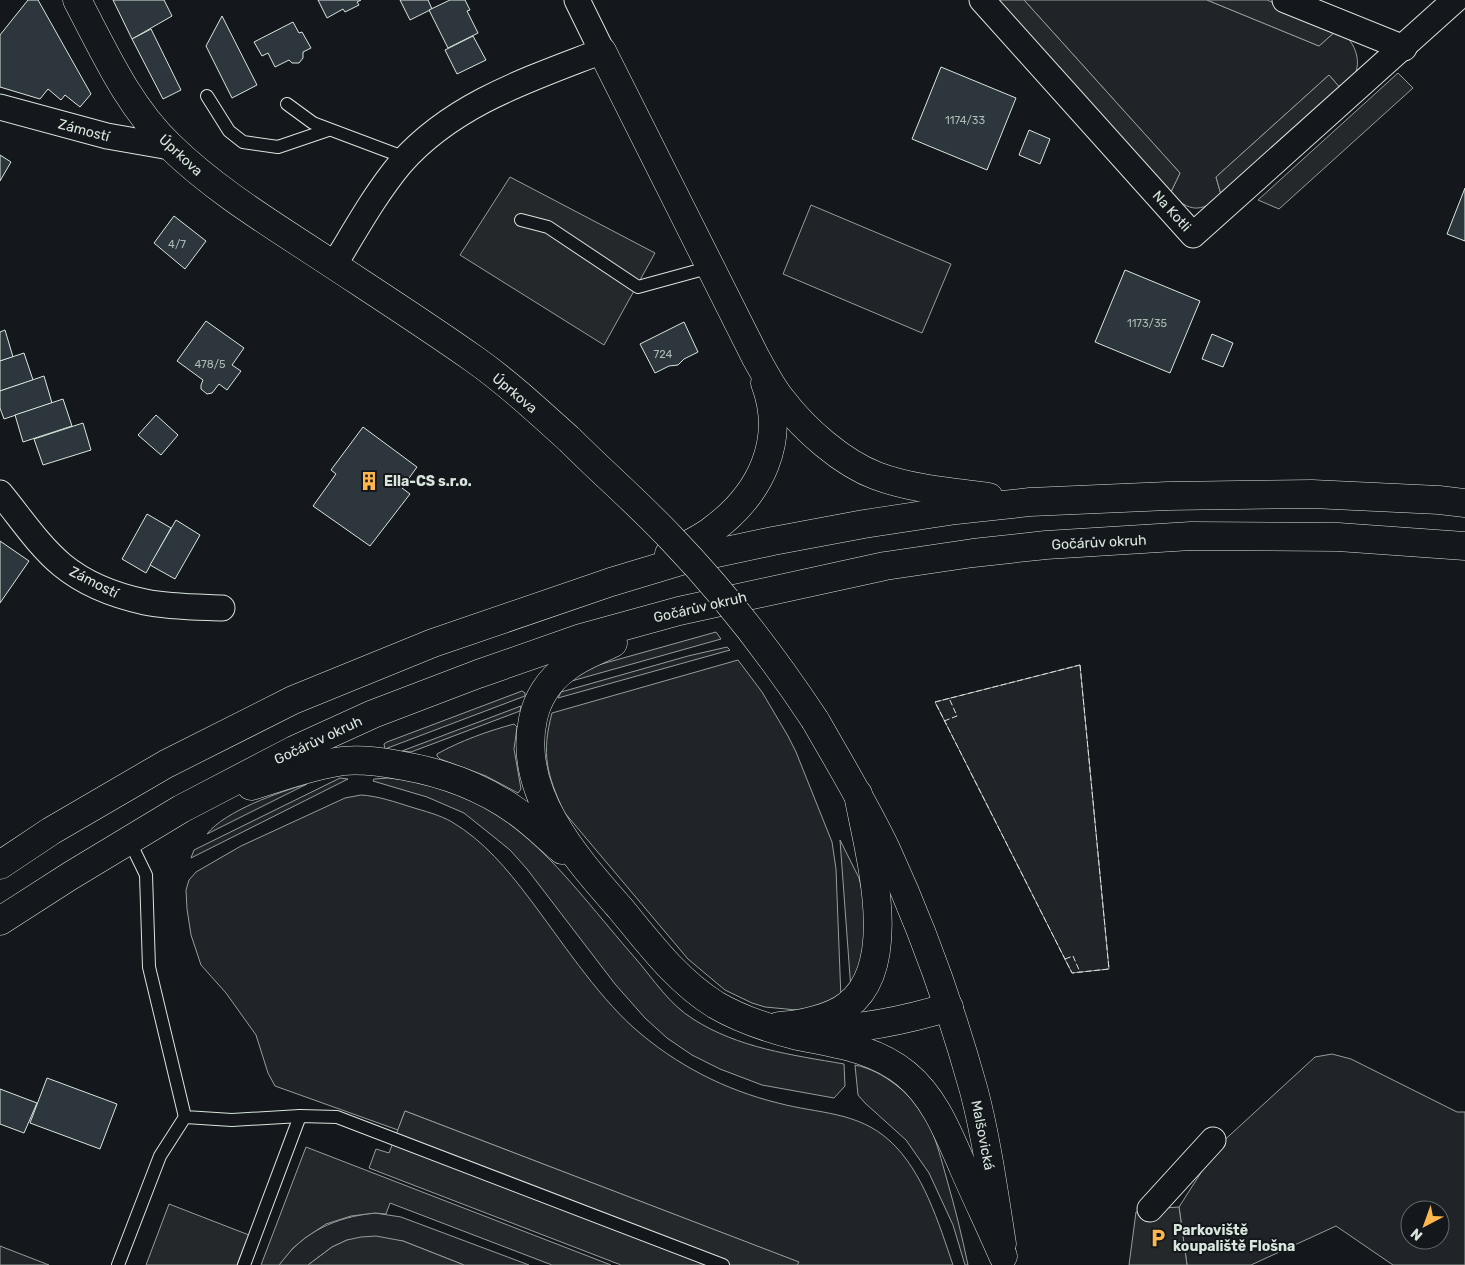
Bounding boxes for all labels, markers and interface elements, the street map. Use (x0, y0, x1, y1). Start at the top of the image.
house number: 1174/33 (945, 114, 985, 127)
street label: Zámostí (56, 115, 112, 146)
street label: Úprkova (155, 130, 207, 180)
street label: Na Kotli (1149, 187, 1194, 235)
house number: 4/7 (168, 238, 186, 251)
house number: 1173/35 (1127, 317, 1167, 330)
house number: 724 (654, 348, 673, 361)
house number: 478/5 (194, 358, 226, 371)
street label: Úprkova (489, 369, 541, 417)
building icon: Ella-CS s.r.o. (358, 470, 380, 492)
place label: Ella-CS s.r.o. (384, 473, 472, 490)
street label: Gočárův okruh (1051, 532, 1147, 553)
street label: Zámostí (66, 563, 122, 602)
street label: Gočárův okruh (652, 589, 748, 626)
street label: Gočárův okruh (272, 713, 365, 768)
street label: Malšovická (967, 1099, 998, 1171)
north arrow (1400, 1200, 1450, 1250)
place label: Parkoviště koupaliště Flošna (1173, 1222, 1295, 1255)
text: N (1407, 1225, 1426, 1244)
parking icon: Parkoviště koupaliště Flošna (1147, 1227, 1169, 1249)

